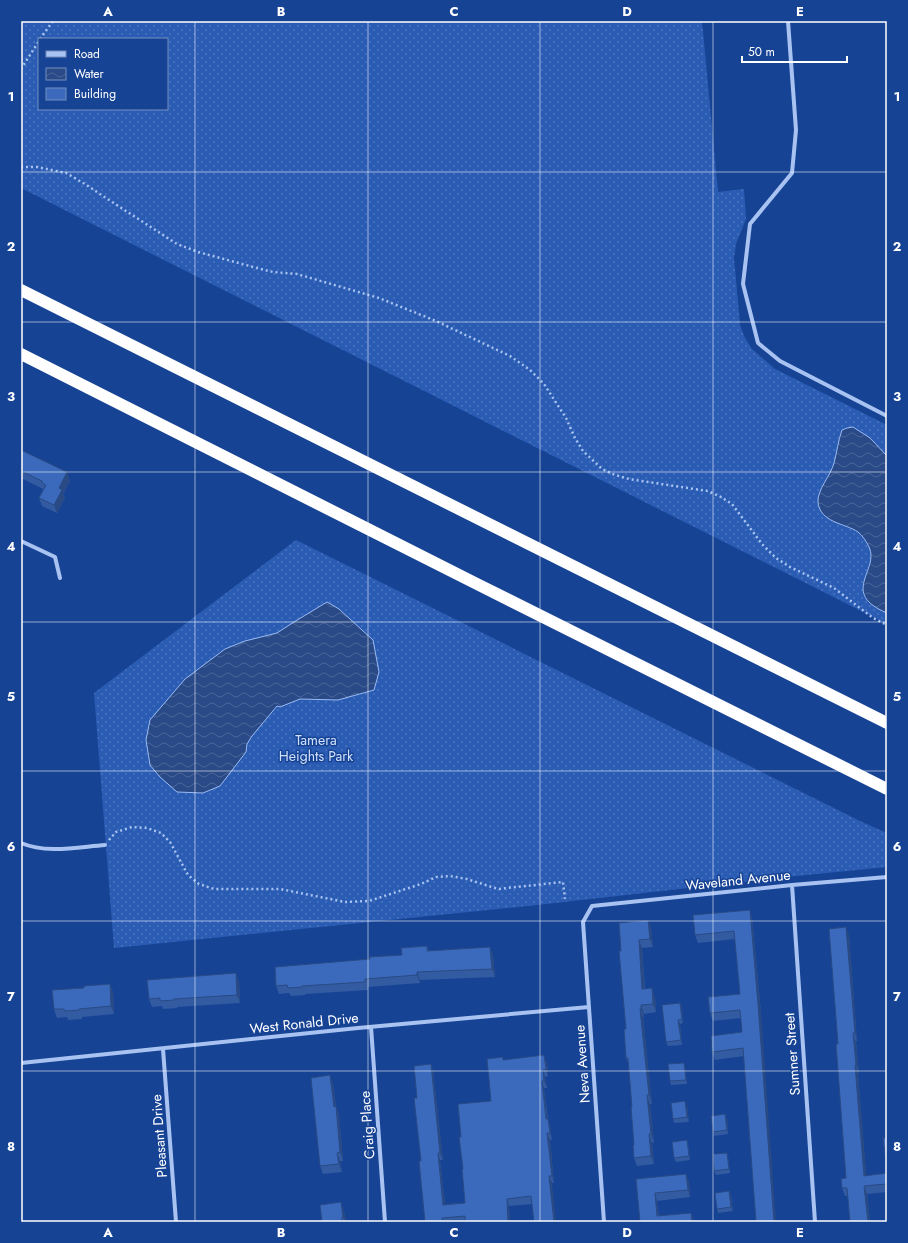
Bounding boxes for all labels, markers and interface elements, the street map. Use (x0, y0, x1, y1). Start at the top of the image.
text: A (102, 2, 113, 21)
text: B (277, 2, 286, 21)
text: C (449, 2, 459, 21)
text: D (622, 2, 632, 21)
text: E (796, 2, 804, 21)
legend (38, 38, 168, 110)
scale bar (742, 38, 847, 64)
text: 50 m (748, 43, 775, 61)
text: Road (74, 45, 100, 63)
text: Water (74, 65, 105, 83)
text: Building (74, 85, 116, 103)
text: 1 (8, 87, 14, 106)
text: 1 (894, 87, 900, 106)
text: 2 (7, 237, 15, 256)
text: 2 (893, 237, 901, 256)
text: 3 (7, 387, 15, 406)
text: 3 (893, 387, 901, 406)
text: 4 (6, 537, 16, 556)
text: 4 (892, 537, 902, 556)
text: 5 (7, 687, 15, 706)
text: 5 (893, 687, 901, 706)
park label: Tamera Heights Park (279, 730, 354, 766)
text: 6 (7, 837, 16, 856)
text: 6 (893, 837, 902, 856)
street label: Waveland Avenue (685, 865, 791, 895)
text: 7 (7, 987, 15, 1006)
text: 7 (893, 987, 901, 1006)
street label: West Ronald Drive (249, 1007, 359, 1039)
street label: Sumner Street (779, 1011, 805, 1096)
street label: Neva Avenue (569, 1024, 595, 1104)
street label: Craig Place (355, 1090, 379, 1160)
street label: Pleasant Drive (146, 1094, 172, 1178)
text: 8 (7, 1137, 15, 1156)
text: 8 (893, 1137, 901, 1156)
text: A (102, 1223, 113, 1242)
text: B (277, 1223, 286, 1242)
text: C (449, 1223, 459, 1242)
text: D (622, 1223, 632, 1242)
text: E (796, 1223, 804, 1242)

